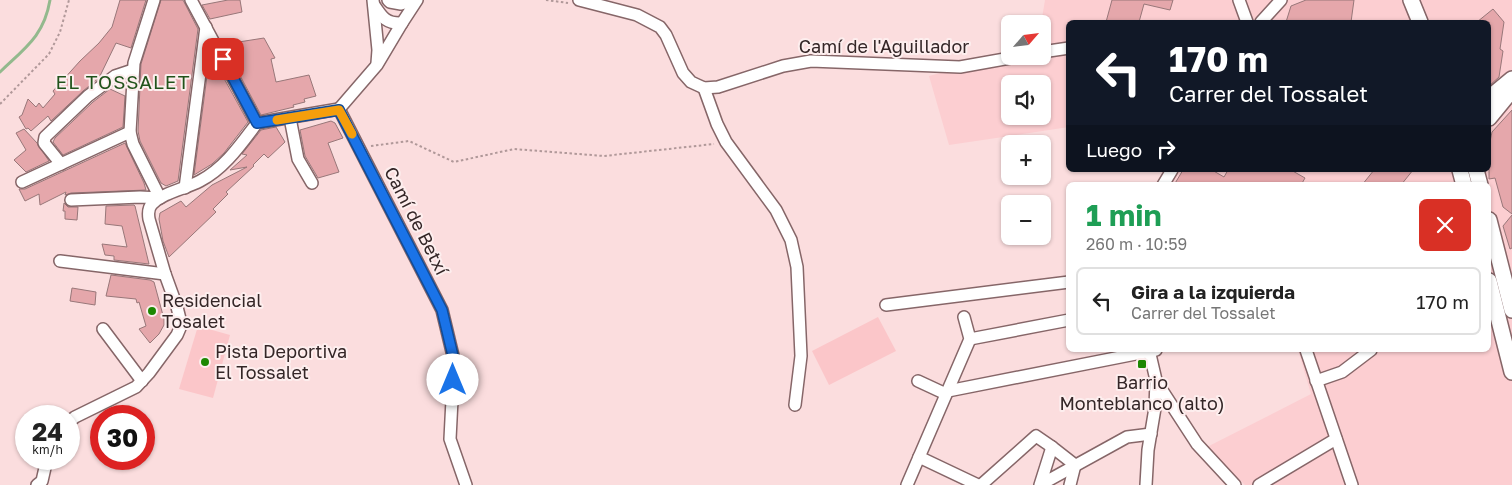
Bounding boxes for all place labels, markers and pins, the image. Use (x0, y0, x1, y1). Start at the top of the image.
pin (202, 38, 244, 80)
place label: Residencial Tosalet (162, 289, 262, 332)
marker: Residencial Tosalet (146, 305, 158, 317)
place label: Pista Deportiva El Tossalet (215, 340, 347, 383)
marker: Pista Deportiva El Tossalet (199, 356, 211, 368)
marker: Barrio Monteblanco (alto) (1136, 358, 1148, 370)
place label: Barrio Monteblanco (alto) (1059, 371, 1225, 414)

